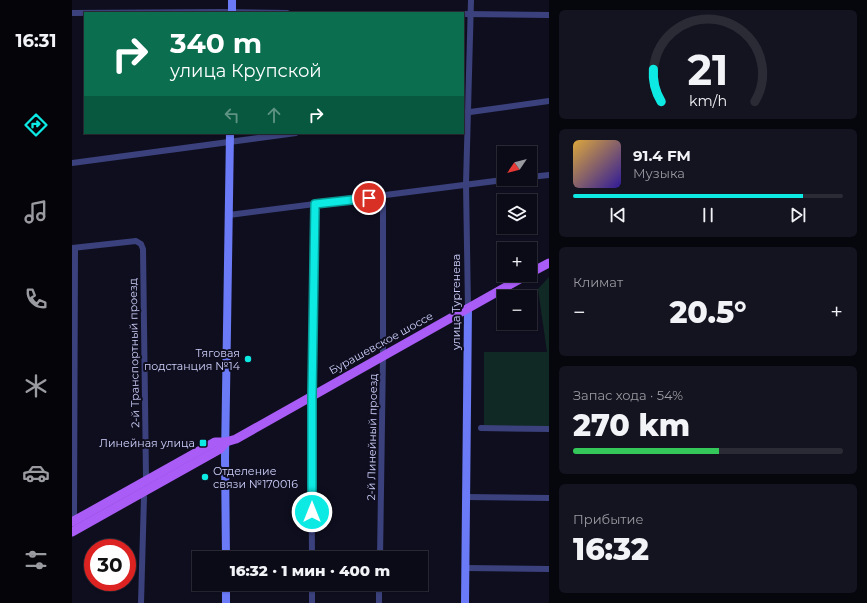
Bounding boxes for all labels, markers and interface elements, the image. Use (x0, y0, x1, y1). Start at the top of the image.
text: 340 m (170, 26, 262, 60)
icon: right (104, 28, 156, 80)
text: 16:31 (16, 30, 56, 52)
text: 21 (688, 45, 728, 95)
text: улица Крупской (170, 60, 322, 82)
text: km/h (689, 92, 727, 110)
icon: left (221, 104, 243, 126)
icon: ahead (263, 104, 285, 126)
icon: right (305, 104, 327, 126)
icon: directions (22, 111, 50, 139)
north arrow (497, 146, 537, 186)
map controls (497, 146, 537, 330)
text: 91.4 FM (633, 146, 691, 165)
text: Музыка (633, 165, 685, 181)
pin (352, 181, 386, 215)
icon: arrive (358, 187, 380, 209)
button: layers (497, 194, 537, 234)
icon: music (22, 198, 50, 226)
icon: previous (607, 204, 629, 226)
icon: pause (697, 204, 719, 226)
icon: next (787, 204, 809, 226)
button: + (497, 242, 537, 282)
street label: улица Тургенева (449, 254, 463, 351)
text: Климат (573, 274, 623, 290)
street label: 2-й Транспортный проезд (126, 278, 142, 428)
icon: phone (22, 285, 50, 313)
button: − (497, 290, 537, 330)
text: 20.5° (669, 294, 747, 331)
text: − (573, 299, 586, 326)
text: + (830, 299, 843, 326)
street label: Бурашевское шоссе (327, 308, 436, 377)
place label: Тяговая подстанция №14 (144, 346, 241, 373)
marker: Тяговая подстанция №14 (243, 354, 253, 364)
icon: climate (22, 372, 50, 400)
street label: 2-й Линейный проезд (364, 373, 380, 501)
text: Запас хода · 54% (573, 387, 683, 403)
text: 270 km (573, 407, 690, 444)
place label: Линейная улица (99, 436, 195, 450)
marker: Линейная улица (198, 438, 208, 448)
icon: car (22, 459, 50, 487)
place label: Отделение связи №170016 (213, 464, 298, 491)
marker: Отделение связи №170016 (200, 472, 210, 482)
position arrow (291, 491, 333, 533)
text: Прибытие (573, 511, 644, 527)
text: 16:32 (573, 531, 649, 568)
speed limit sign: 30 (84, 539, 136, 591)
icon: filters (22, 546, 50, 574)
text: 16:32 · 1 мин · 400 m (230, 561, 390, 580)

